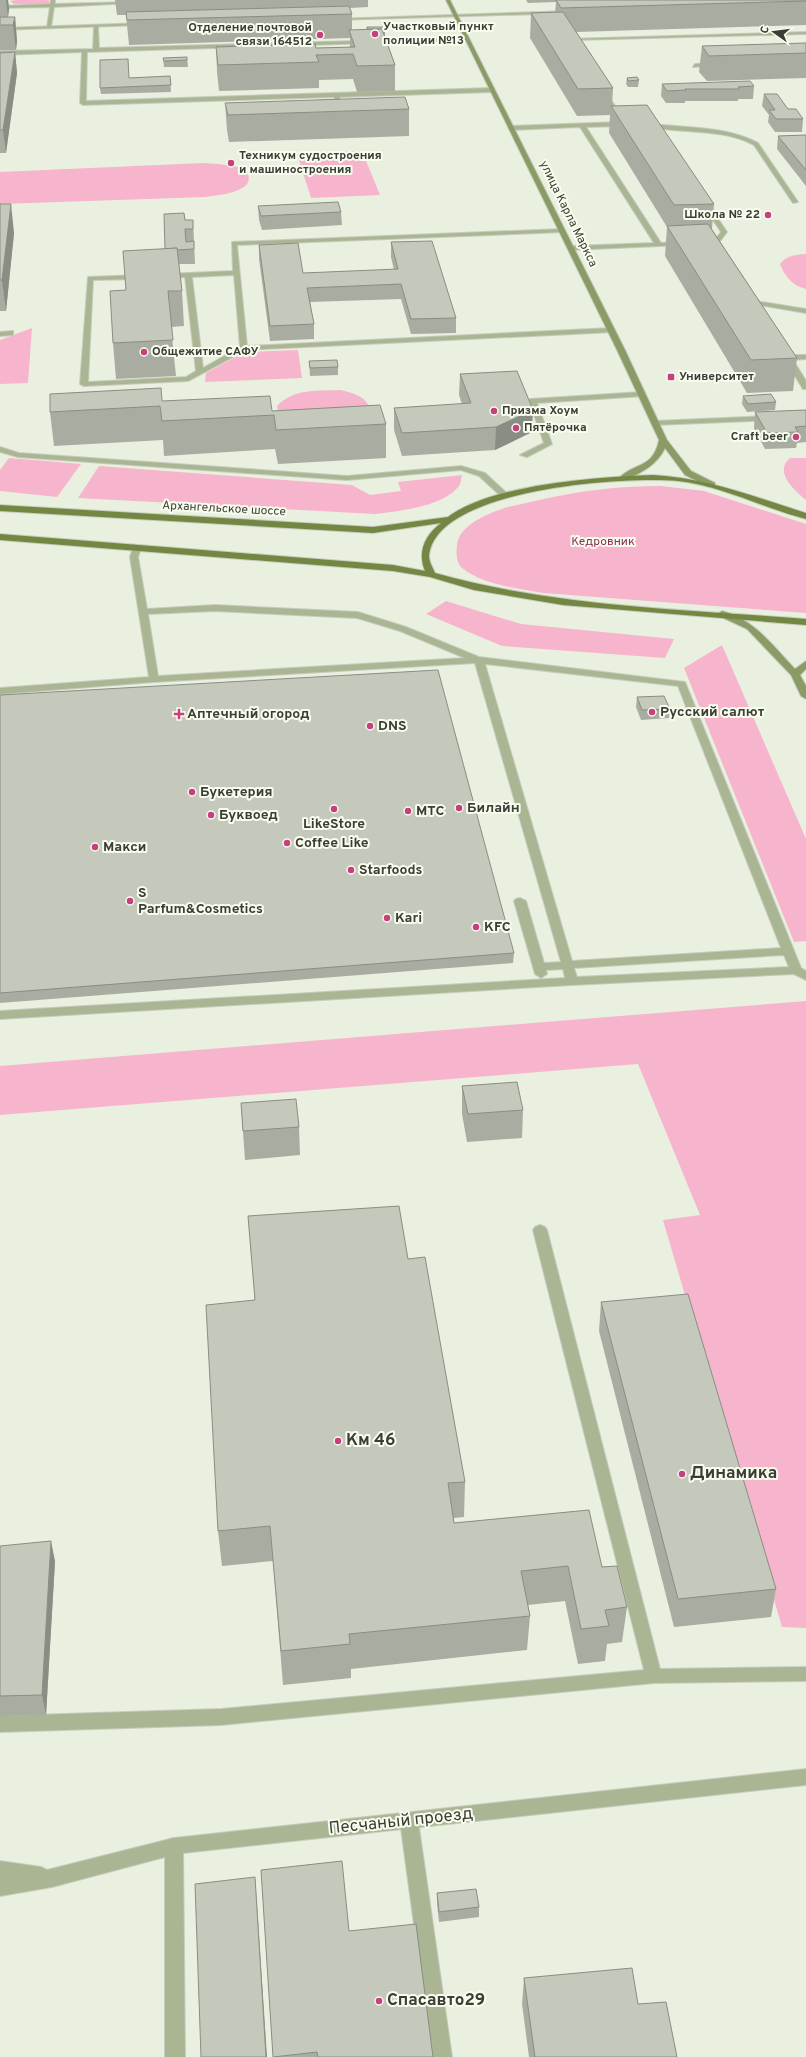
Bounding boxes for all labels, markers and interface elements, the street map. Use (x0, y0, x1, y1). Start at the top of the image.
north arrow (754, 12, 794, 52)
place label: Участковый пункт полиции №13 (383, 19, 494, 49)
place label: Отделение почтовой связи 164512 (188, 20, 312, 50)
text: С (758, 25, 773, 35)
marker: Участковый пункт полиции №13 (370, 29, 380, 39)
marker: Отделение почтовой связи 164512 (315, 30, 325, 40)
place label: Техникум судостроения и машиностроения (239, 148, 382, 178)
marker: Техникум судостроения и машиностроения (226, 158, 236, 168)
street label: улица Карла Маркса (535, 158, 601, 270)
place label: Школа № 22 (684, 207, 760, 223)
marker: Школа № 22 (763, 210, 773, 220)
place label: Общежитие САФУ (152, 344, 259, 360)
marker: Общежитие САФУ (139, 347, 149, 357)
place label: Университет (679, 369, 754, 385)
marker: Университет (666, 372, 676, 382)
place label: Призма Хоум (502, 403, 579, 419)
marker: Призма Хоум (489, 406, 499, 416)
place label: Пятёрочка (524, 420, 587, 436)
marker: Пятёрочка (511, 423, 521, 433)
place label: Craft beer (731, 429, 788, 445)
marker: Craft beer (791, 432, 801, 442)
street label: Архангельское шоссе (162, 498, 286, 520)
park label: Кедровник (571, 534, 635, 550)
place label: Русский салют (660, 704, 765, 721)
place label: Аптечный огород (187, 706, 310, 723)
marker: Русский салют (647, 707, 657, 717)
marker: Аптечный огород (174, 709, 184, 719)
place label: DNS (378, 718, 407, 735)
marker: DNS (365, 721, 375, 731)
place label: Букетерия (200, 784, 273, 801)
marker: Букетерия (187, 787, 197, 797)
place label: Билайн (467, 800, 520, 817)
place label: МТС (416, 803, 444, 820)
marker: Билайн (454, 803, 464, 813)
marker: LikeStore (329, 804, 339, 814)
marker: МТС (403, 806, 413, 816)
place label: Буквоед (219, 807, 278, 824)
marker: Буквоед (206, 810, 216, 820)
place label: LikeStore (303, 816, 365, 833)
place label: Coffee Like (295, 835, 369, 852)
marker: Coffee Like (282, 838, 292, 848)
place label: Макси (103, 839, 146, 856)
marker: Макси (90, 842, 100, 852)
place label: Starfoods (359, 862, 423, 879)
marker: Starfoods (346, 865, 356, 875)
place label: S Parfum&Cosmetics (138, 885, 263, 918)
marker: S Parfum&Cosmetics (125, 896, 135, 906)
place label: Kari (395, 910, 422, 927)
marker: Kari (382, 913, 392, 923)
place label: KFC (484, 919, 511, 936)
marker: KFC (471, 922, 481, 932)
place label: Км 46 (346, 1430, 395, 1452)
marker: Км 46 (333, 1436, 343, 1446)
place label: Динамика (690, 1463, 777, 1485)
marker: Динамика (677, 1469, 687, 1479)
street label: Песчаный проезд (328, 1803, 474, 1841)
place label: Спасавто29 (387, 1990, 485, 2012)
marker: Спасавто29 (374, 1996, 384, 2006)

